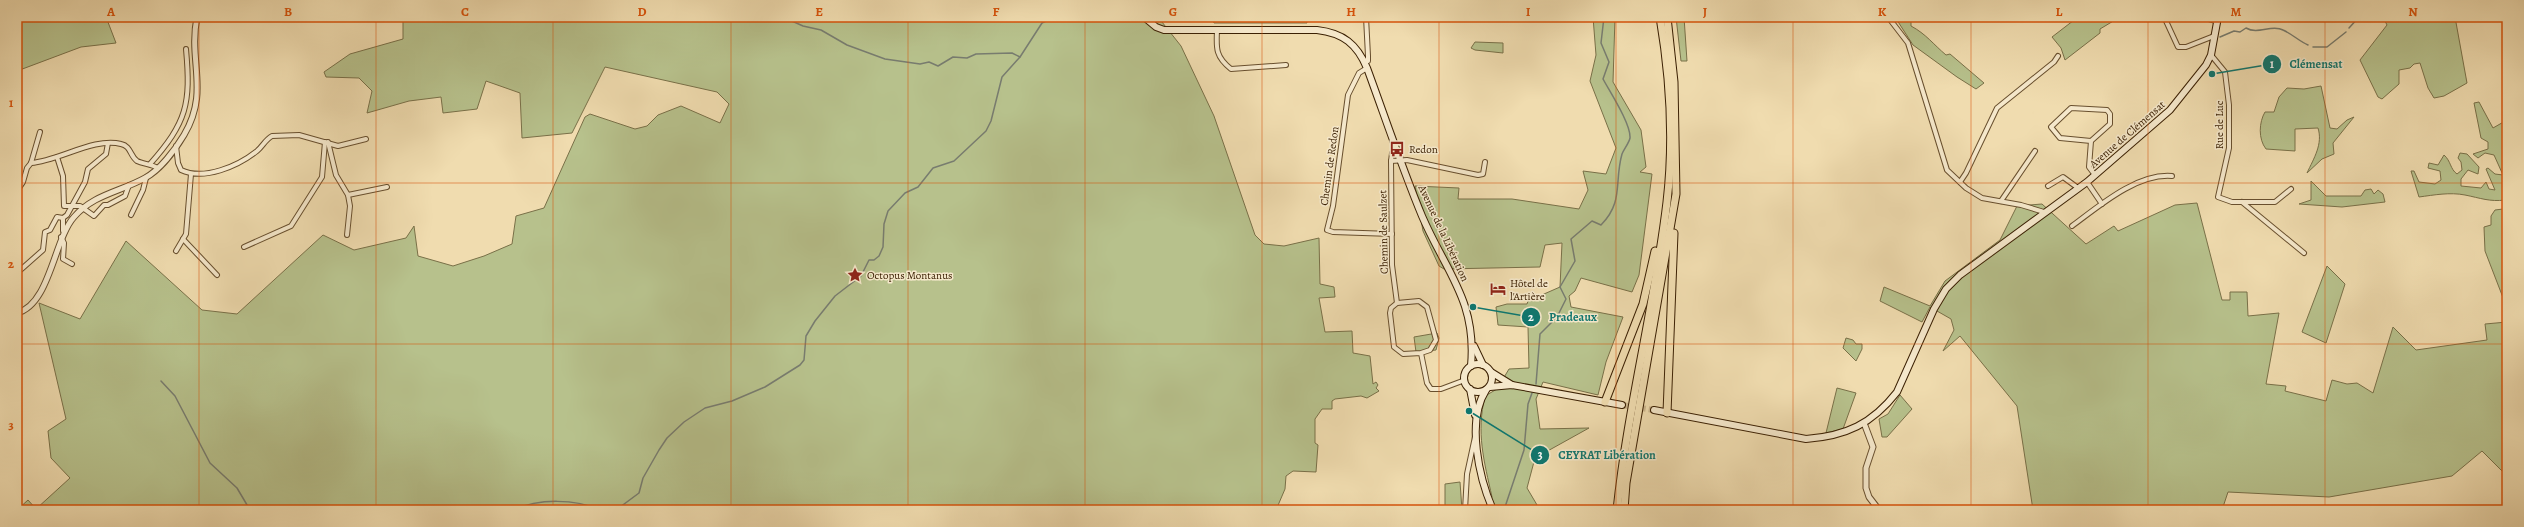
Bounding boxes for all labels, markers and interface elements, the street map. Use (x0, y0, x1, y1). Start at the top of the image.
text: A (106, 3, 116, 20)
text: B (284, 3, 292, 20)
text: C (461, 3, 469, 20)
text: D (637, 3, 647, 20)
text: E (815, 3, 823, 20)
text: F (993, 3, 1000, 20)
text: G (1169, 3, 1177, 20)
text: H (1346, 3, 1356, 20)
text: I (1526, 3, 1531, 20)
text: J (1703, 3, 1707, 20)
text: K (1878, 3, 1887, 20)
text: L (2056, 3, 2063, 20)
text: M (2231, 3, 2242, 20)
text: N (2408, 3, 2418, 20)
callout: Clémensat (2262, 52, 2351, 76)
text: 1 (2270, 56, 2275, 72)
text: Clémensat (2289, 56, 2343, 72)
text: 1 (9, 94, 14, 111)
street label: Avenue de Clémensat (2086, 97, 2169, 172)
street label: Rue de Luc (2212, 100, 2227, 149)
street label: Chemin de Redon (1317, 125, 1342, 207)
bus stop icon: Redon (1388, 140, 1406, 158)
place label: Redon (1409, 142, 1438, 157)
street label: Avenue de la Libération (1414, 182, 1472, 284)
street label: Chemin de Saulzet (1375, 189, 1392, 274)
text: 2 (8, 255, 15, 272)
place icon: Octopus Montanus (846, 266, 864, 284)
place label: Octopus Montanus (867, 268, 953, 283)
place label: Hôtel de l'Artière (1510, 276, 1548, 304)
hotel icon: Hôtel de l'Artière (1489, 280, 1507, 298)
callout: Pradeaux (1521, 305, 1605, 329)
text: 2 (1528, 309, 1534, 325)
text: Pradeaux (1549, 309, 1597, 325)
text: 3 (8, 416, 14, 433)
callout: CEYRAT Libération (1530, 443, 1664, 467)
text: 3 (1537, 447, 1543, 463)
text: CEYRAT Libération (1558, 447, 1656, 463)

